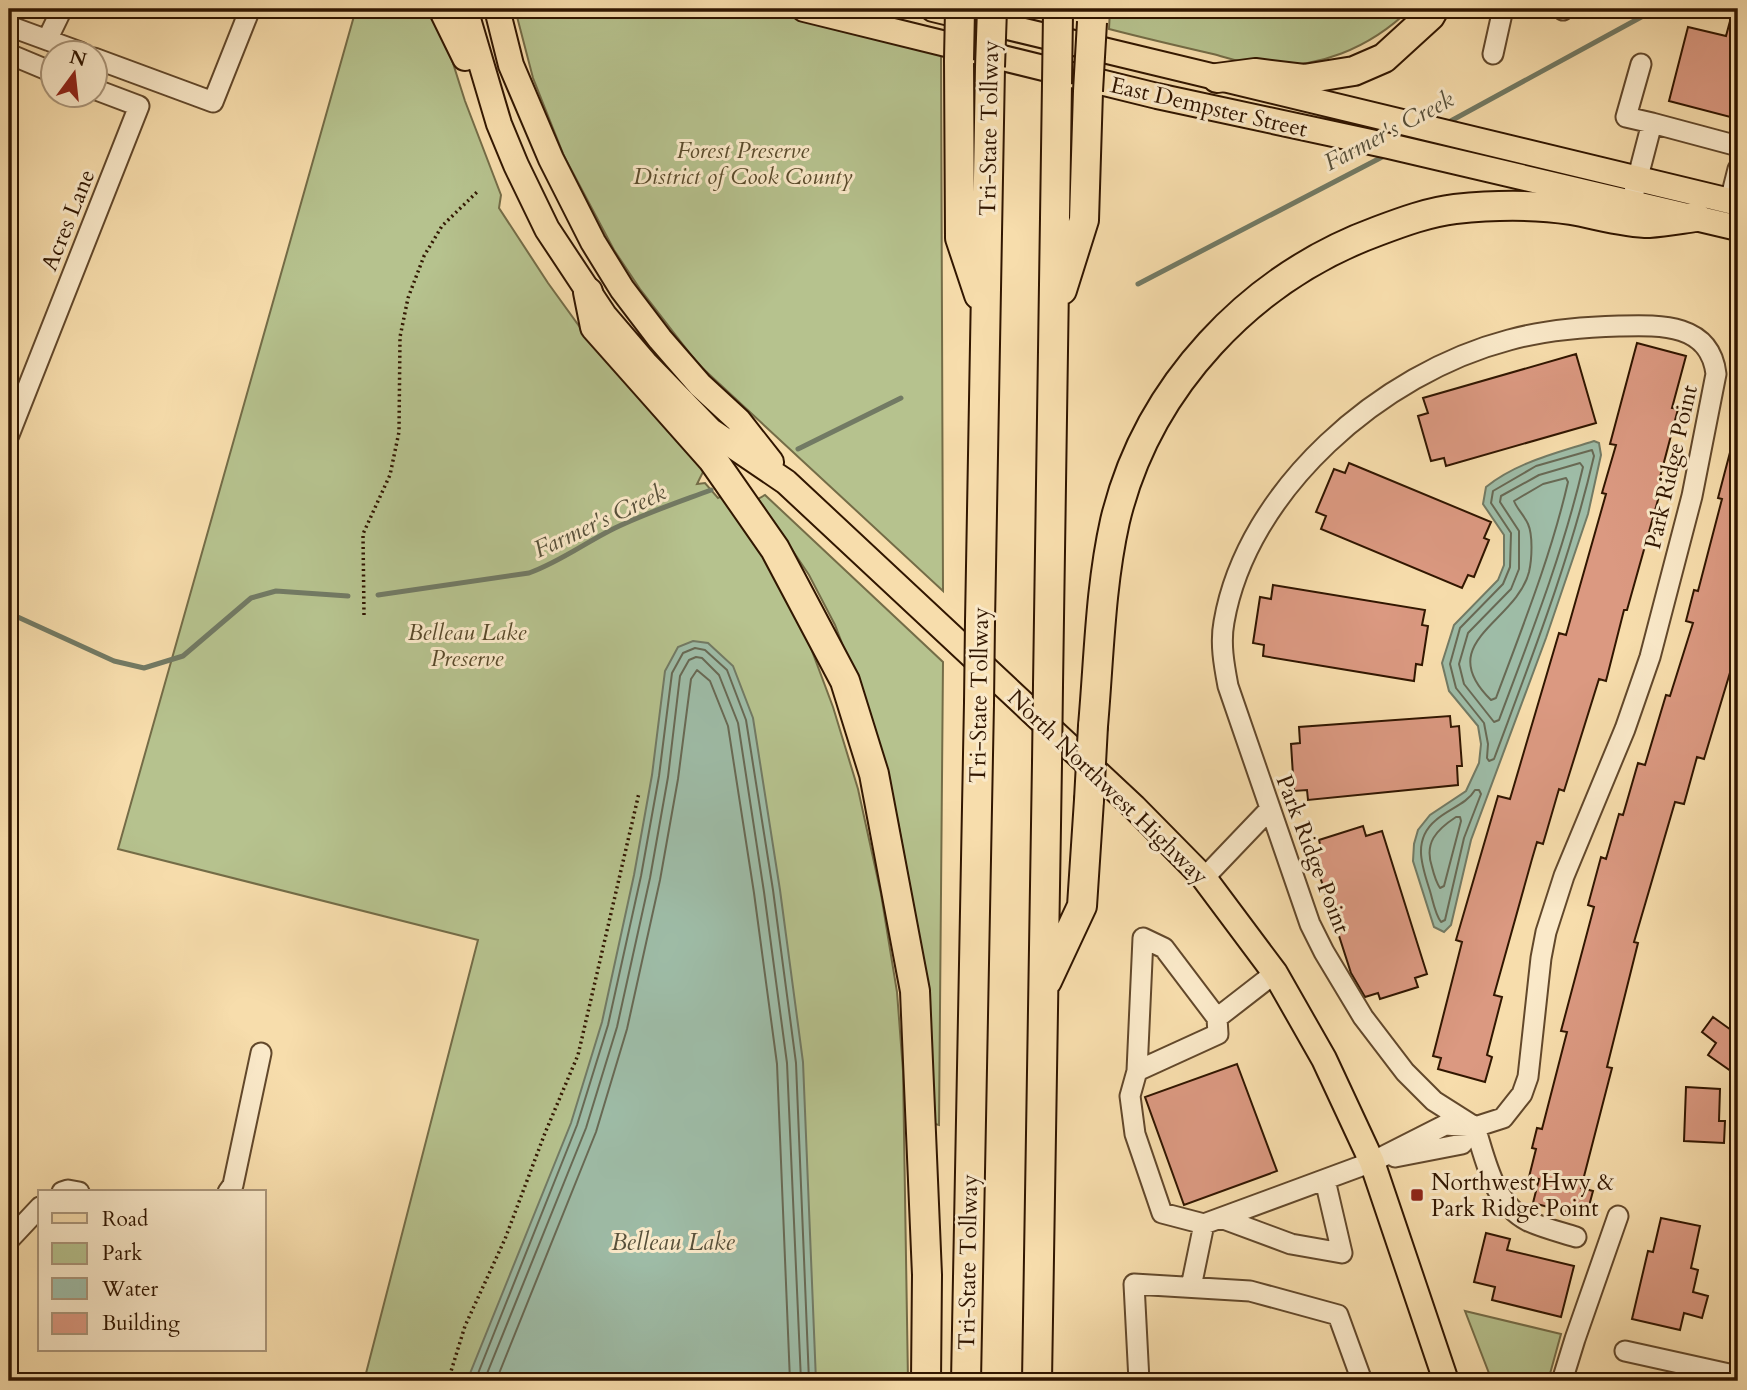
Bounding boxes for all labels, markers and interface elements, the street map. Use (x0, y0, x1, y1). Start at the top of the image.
north arrow (38, 38, 108, 108)
street label: Tri-State Tollway (972, 40, 1006, 216)
text: N (67, 44, 90, 73)
street label: East Dempster Street (1107, 69, 1311, 145)
water label: Farmer's Creek (1318, 83, 1460, 179)
park label: Forest Preserve District of Cook County (633, 135, 853, 192)
street label: Acres Lane (34, 165, 102, 275)
street label: Park Ridge Point (1637, 382, 1705, 552)
water label: Farmer's Creek (528, 476, 672, 566)
street label: Tri-State Tollway (962, 607, 996, 783)
park label: Belleau Lake Preserve (408, 617, 526, 674)
street label: North Northwest Highway (1001, 683, 1215, 891)
street label: Park Ridge Point (1269, 770, 1357, 938)
place label: Northwest Hwy & Park Ridge Point (1431, 1167, 1614, 1224)
street label: Tri-State Tollway (951, 1174, 985, 1350)
marker: Northwest Hwy & Park Ridge Point (1409, 1187, 1425, 1203)
legend (38, 1190, 266, 1352)
text: Road (102, 1205, 148, 1234)
water label: Belleau Lake (611, 1226, 736, 1259)
text: Park (102, 1239, 143, 1268)
text: Water (101, 1275, 158, 1304)
text: Building (102, 1309, 180, 1338)

